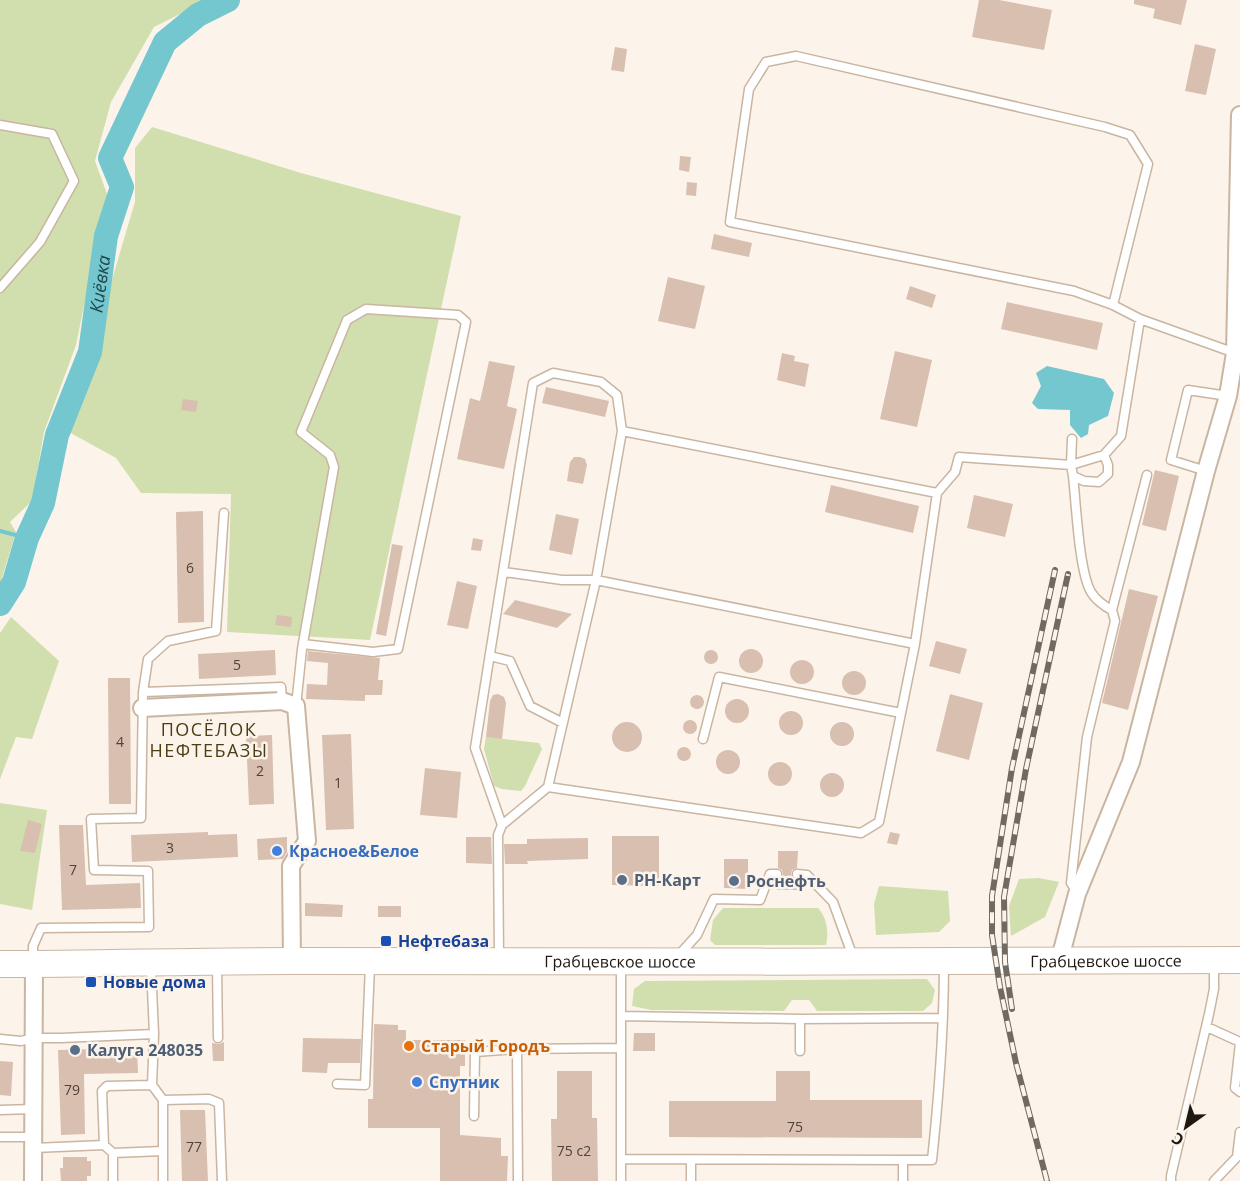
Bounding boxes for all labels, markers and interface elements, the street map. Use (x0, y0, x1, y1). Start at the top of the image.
water label: Киёвка (84, 254, 115, 314)
house number: 6 (186, 558, 194, 577)
house number: 5 (233, 655, 241, 674)
district label: ПОСЁЛОК НЕФТЕБАЗЫ (149, 717, 269, 762)
house number: 4 (116, 732, 124, 751)
house number: 2 (256, 761, 264, 780)
house number: 1 (334, 773, 342, 792)
house number: 3 (166, 838, 174, 857)
place label: Красное&Белое (289, 840, 419, 862)
marker: Красное&Белое (270, 844, 284, 858)
house number: 7 (69, 860, 77, 879)
place label: РН-Карт (634, 869, 701, 891)
place label: Роснефть (746, 870, 826, 892)
marker: РН-Карт (615, 873, 629, 887)
marker: Роснефть (727, 874, 741, 888)
place label: Нефтебаза (398, 930, 489, 952)
marker: Нефтебаза (379, 934, 393, 948)
street label: Грабцевское шоссе (1030, 949, 1182, 972)
street label: Грабцевское шоссе (544, 950, 696, 973)
place label: Новые дома (103, 971, 206, 993)
marker: Новые дома (84, 975, 98, 989)
place label: Старый Городъ (421, 1035, 550, 1057)
place label: Калуга 248035 (87, 1039, 203, 1061)
marker: Старый Городъ (402, 1039, 416, 1053)
marker: Калуга 248035 (68, 1043, 82, 1057)
place label: Спутник (429, 1071, 500, 1093)
marker: Спутник (410, 1075, 424, 1089)
house number: 79 (64, 1080, 80, 1099)
north arrow (1156, 1097, 1216, 1157)
house number: 75 (787, 1117, 803, 1136)
text: С (1167, 1127, 1188, 1151)
house number: 77 (186, 1137, 202, 1156)
house number: 75 с2 (557, 1141, 591, 1160)

